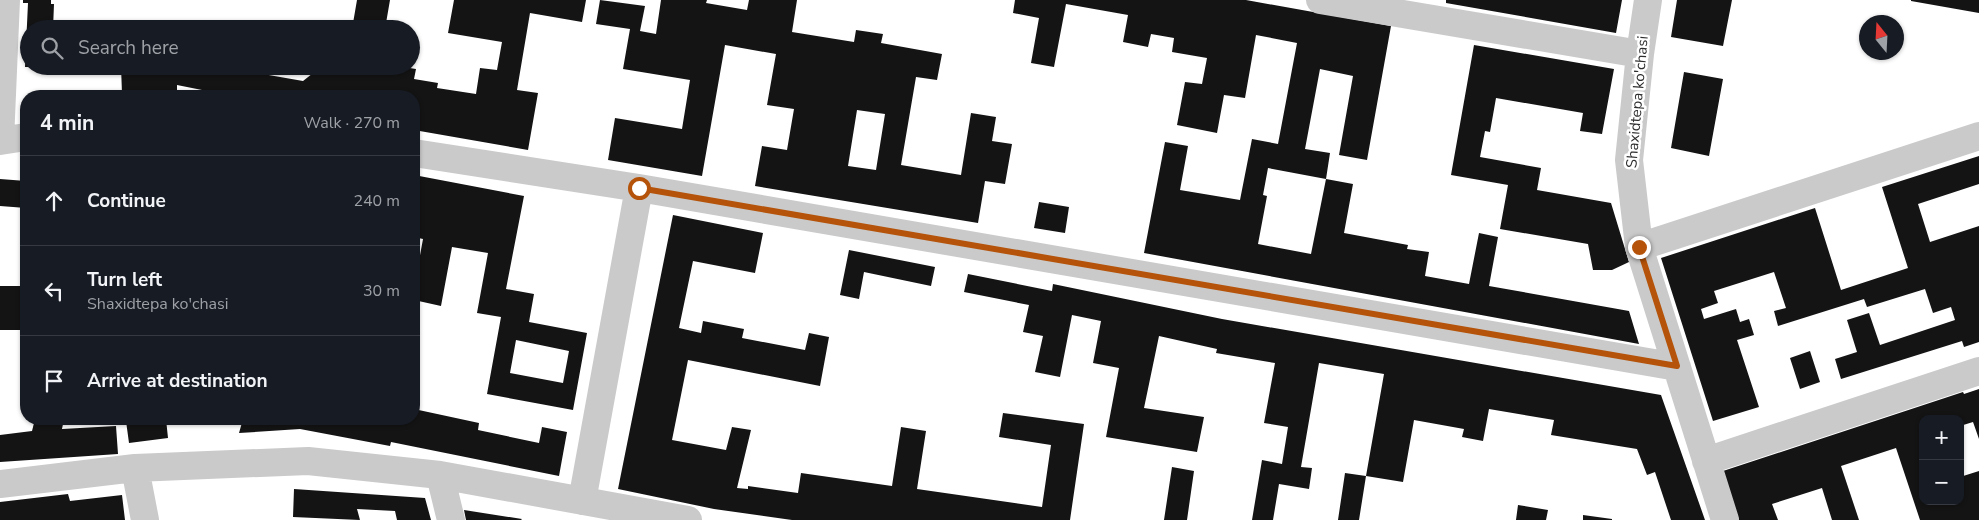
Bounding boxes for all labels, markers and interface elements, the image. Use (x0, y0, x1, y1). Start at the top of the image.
north arrow (1859, 15, 1904, 60)
search box (20, 20, 420, 75)
icon: search (38, 34, 66, 62)
text: Search here (78, 35, 179, 61)
street label: Shaxidtepa ko'chasi (1621, 35, 1653, 169)
text: 4 min (40, 109, 94, 137)
text: Walk · 270 m (304, 112, 400, 134)
route start (628, 177, 651, 200)
icon: ahead (40, 187, 68, 215)
text: Continue (87, 188, 166, 214)
text: 240 m (353, 190, 400, 212)
route end (1628, 236, 1651, 259)
text: Turn left (87, 267, 162, 293)
icon: left (40, 277, 68, 305)
text: 30 m (363, 280, 400, 302)
text: Shaxidtepa ko'chasi (87, 293, 228, 315)
icon: arrive (40, 367, 68, 395)
text: Arrive at destination (87, 368, 268, 394)
map controls (1919, 415, 1964, 505)
button: + (1919, 415, 1964, 460)
button: − (1919, 460, 1964, 505)

